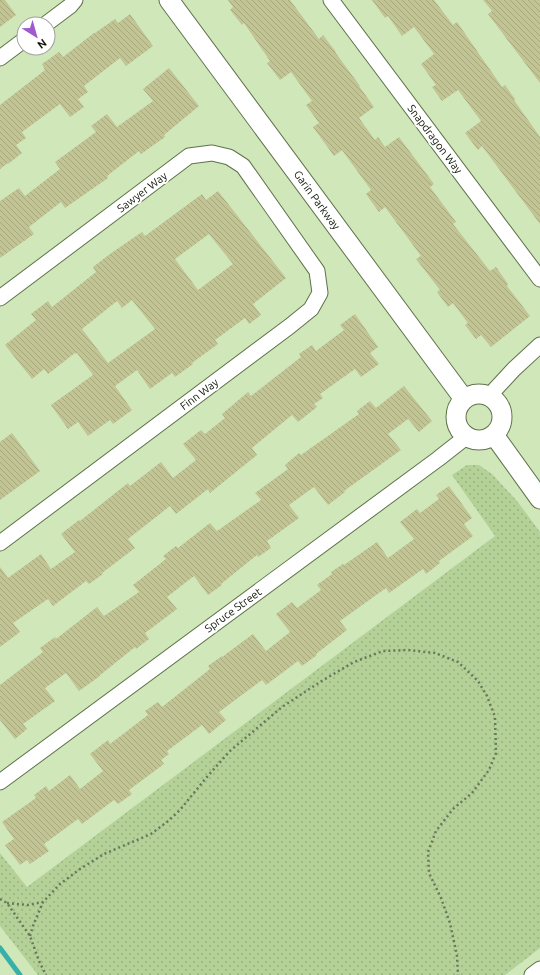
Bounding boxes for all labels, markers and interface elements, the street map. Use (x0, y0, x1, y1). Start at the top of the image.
north arrow (16, 16, 56, 56)
text: N (35, 37, 49, 51)
street label: Snapdragon Way (405, 102, 465, 176)
street label: Garin Parkway (292, 168, 343, 232)
street label: Sawyer Way (115, 169, 170, 215)
street label: Finn Way (178, 375, 221, 412)
street label: Spruce Street (202, 585, 264, 635)

